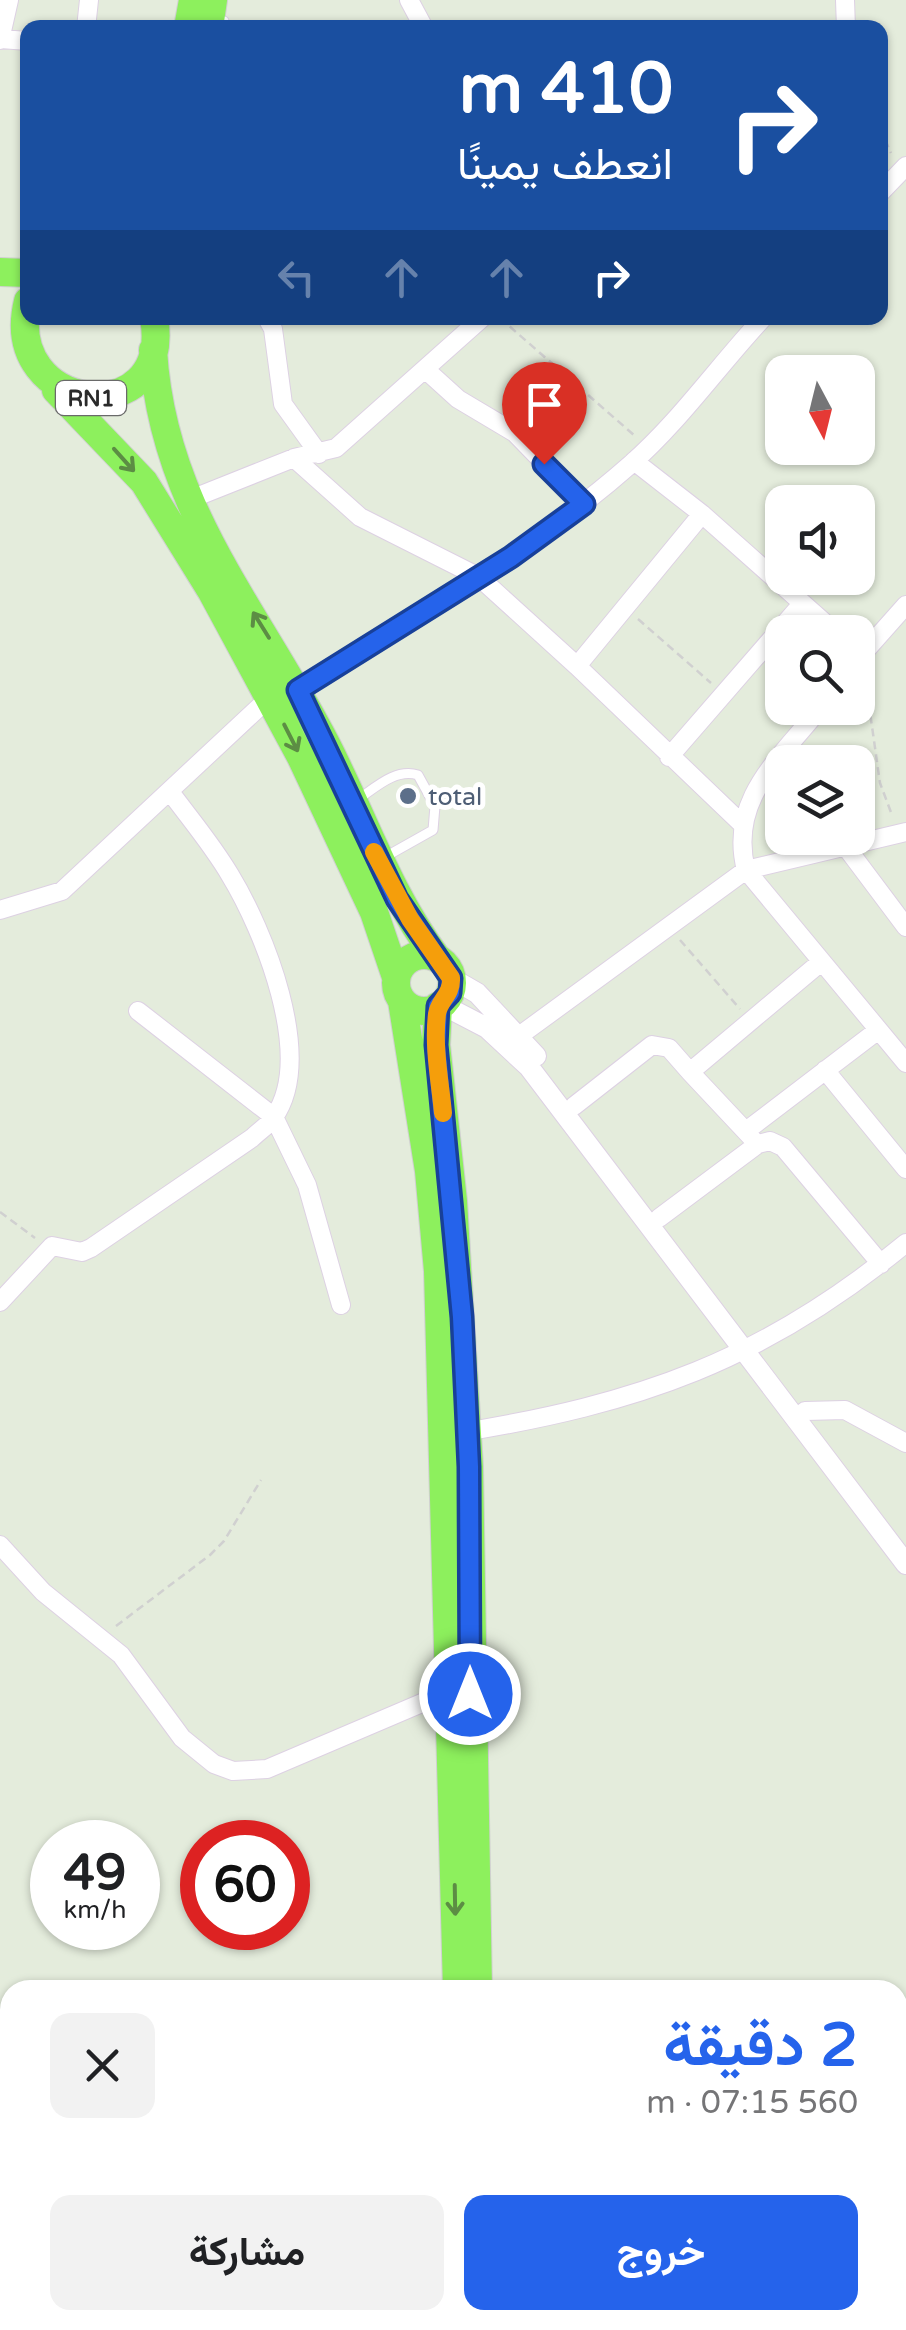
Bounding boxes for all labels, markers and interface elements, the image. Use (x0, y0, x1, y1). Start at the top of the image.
text: 410 m (459, 48, 673, 132)
icon: right (708, 60, 838, 190)
text: انعطف يمينًا (457, 138, 673, 192)
icon: left (269, 250, 324, 305)
icon: ahead (374, 250, 429, 305)
icon: ahead (479, 250, 534, 305)
icon: right (584, 250, 639, 305)
north arrow (765, 355, 875, 465)
map controls (765, 355, 875, 855)
pin (502, 362, 587, 465)
icon: arrive (517, 377, 572, 432)
road number: RN1 (56, 381, 126, 415)
one-way arrow (112, 447, 135, 472)
button: sound (765, 485, 875, 595)
one-way arrow (251, 611, 271, 640)
button: search (765, 615, 875, 725)
one-way arrow (282, 722, 301, 752)
button: layers (765, 745, 875, 855)
place label: total (428, 782, 482, 812)
marker: total (397, 785, 419, 807)
position arrow (418, 1642, 522, 1746)
speed limit sign: 60 (180, 1820, 310, 1950)
text: 49 (64, 1843, 126, 1903)
one-way arrow (445, 1884, 464, 1916)
text: km/h (64, 1895, 126, 1925)
text: 2 دقيقة (663, 2010, 858, 2082)
button: close (50, 2013, 155, 2118)
text: 560 m · 07:15 (646, 2084, 858, 2122)
button: مشاركة (50, 2195, 444, 2310)
button: خروج (464, 2195, 858, 2310)

